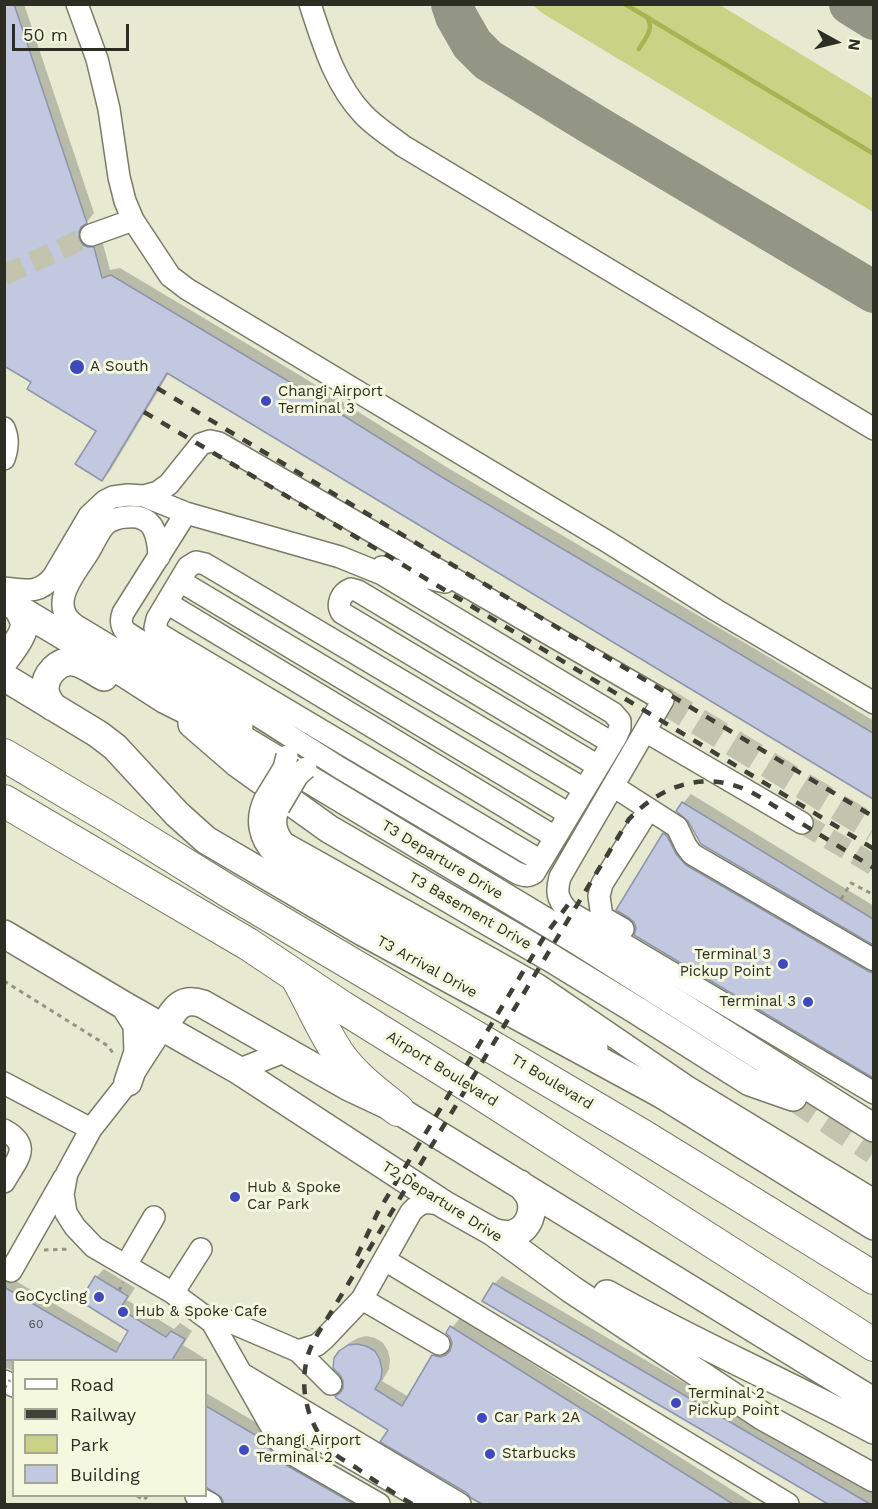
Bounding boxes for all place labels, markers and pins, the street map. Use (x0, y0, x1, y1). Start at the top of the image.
marker: A South (68, 358, 86, 376)
place label: A South (90, 358, 148, 376)
place label: Changi Airport Terminal 3 (278, 383, 383, 418)
marker: Changi Airport Terminal 3 (259, 394, 273, 408)
place label: Terminal 3 Pickup Point (680, 946, 771, 981)
marker: Terminal 3 Pickup Point (776, 957, 790, 971)
place label: Terminal 3 (719, 993, 796, 1011)
marker: Terminal 3 (801, 995, 815, 1009)
place label: Hub & Spoke Car Park (247, 1179, 341, 1214)
marker: Hub & Spoke Car Park (228, 1190, 242, 1204)
place label: GoCycling (15, 1288, 87, 1306)
marker: GoCycling (92, 1290, 106, 1304)
place label: Hub & Spoke Cafe (135, 1303, 267, 1321)
marker: Hub & Spoke Cafe (116, 1305, 130, 1319)
place label: Terminal 2 Pickup Point (688, 1385, 779, 1420)
marker: Terminal 2 Pickup Point (669, 1396, 683, 1410)
place label: Car Park 2A (494, 1409, 580, 1427)
marker: Car Park 2A (475, 1411, 489, 1425)
place label: Changi Airport Terminal 2 (256, 1432, 361, 1467)
marker: Changi Airport Terminal 2 (237, 1443, 251, 1457)
place label: Starbucks (502, 1445, 576, 1463)
marker: Starbucks (483, 1447, 497, 1461)

